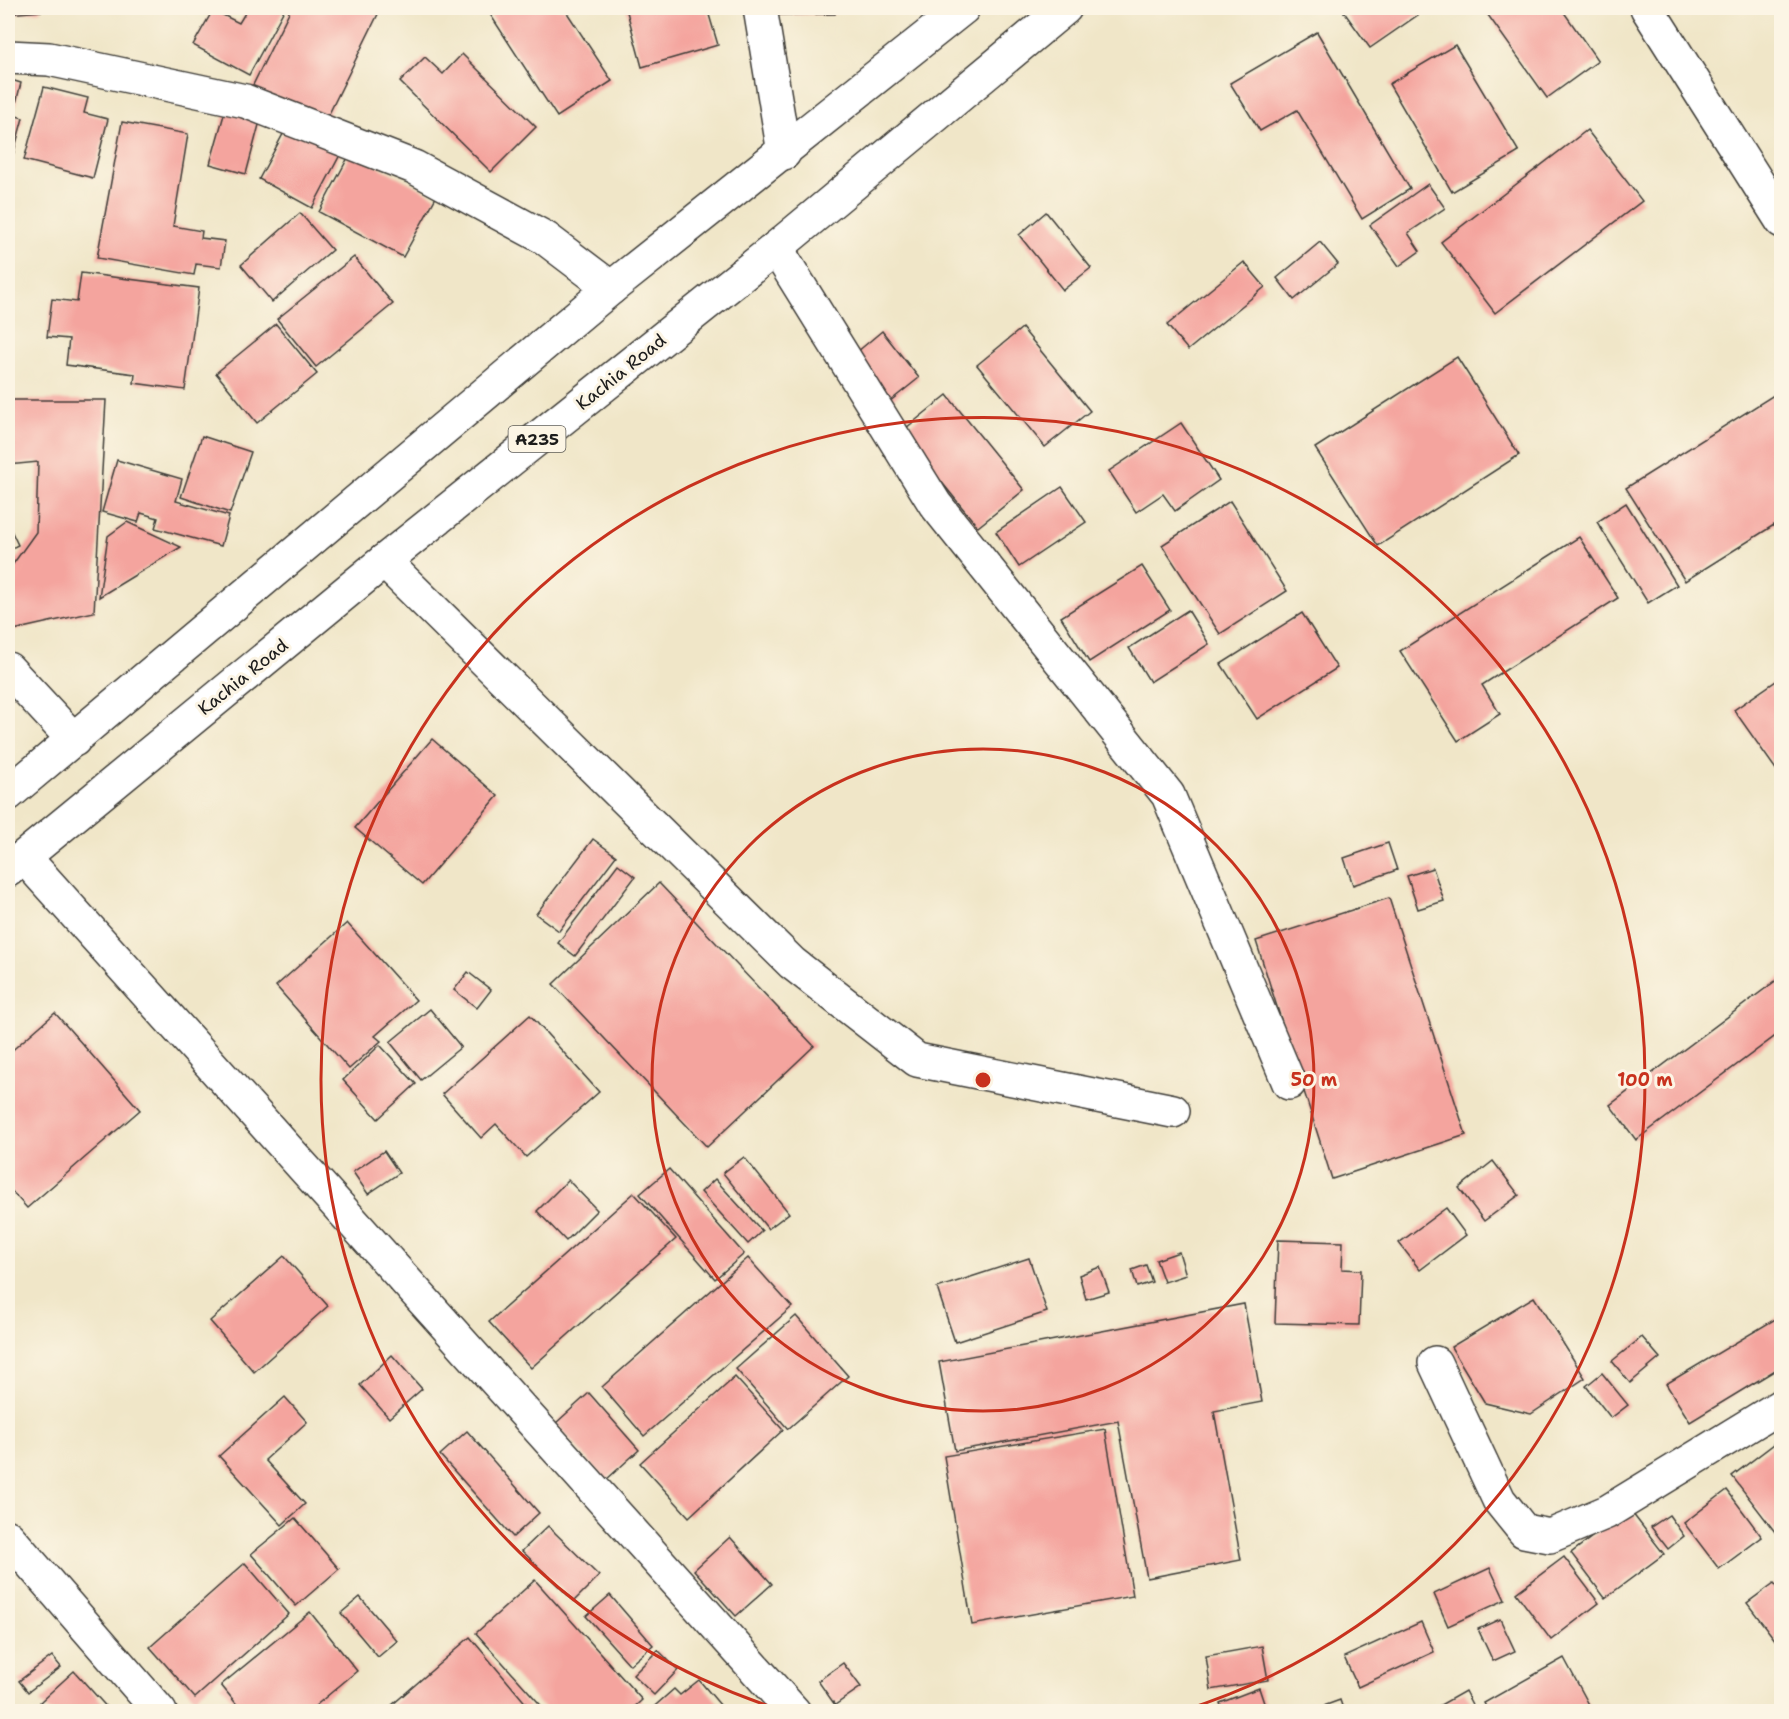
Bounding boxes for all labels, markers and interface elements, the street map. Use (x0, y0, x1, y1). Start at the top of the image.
street label: Kachia Road (571, 328, 671, 416)
road number: A235 (508, 426, 566, 452)
street label: Kachia Road (193, 633, 293, 721)
text: 50 m (1291, 1068, 1338, 1092)
text: 100 m (1617, 1068, 1673, 1092)
centre of rings (973, 1070, 993, 1090)

